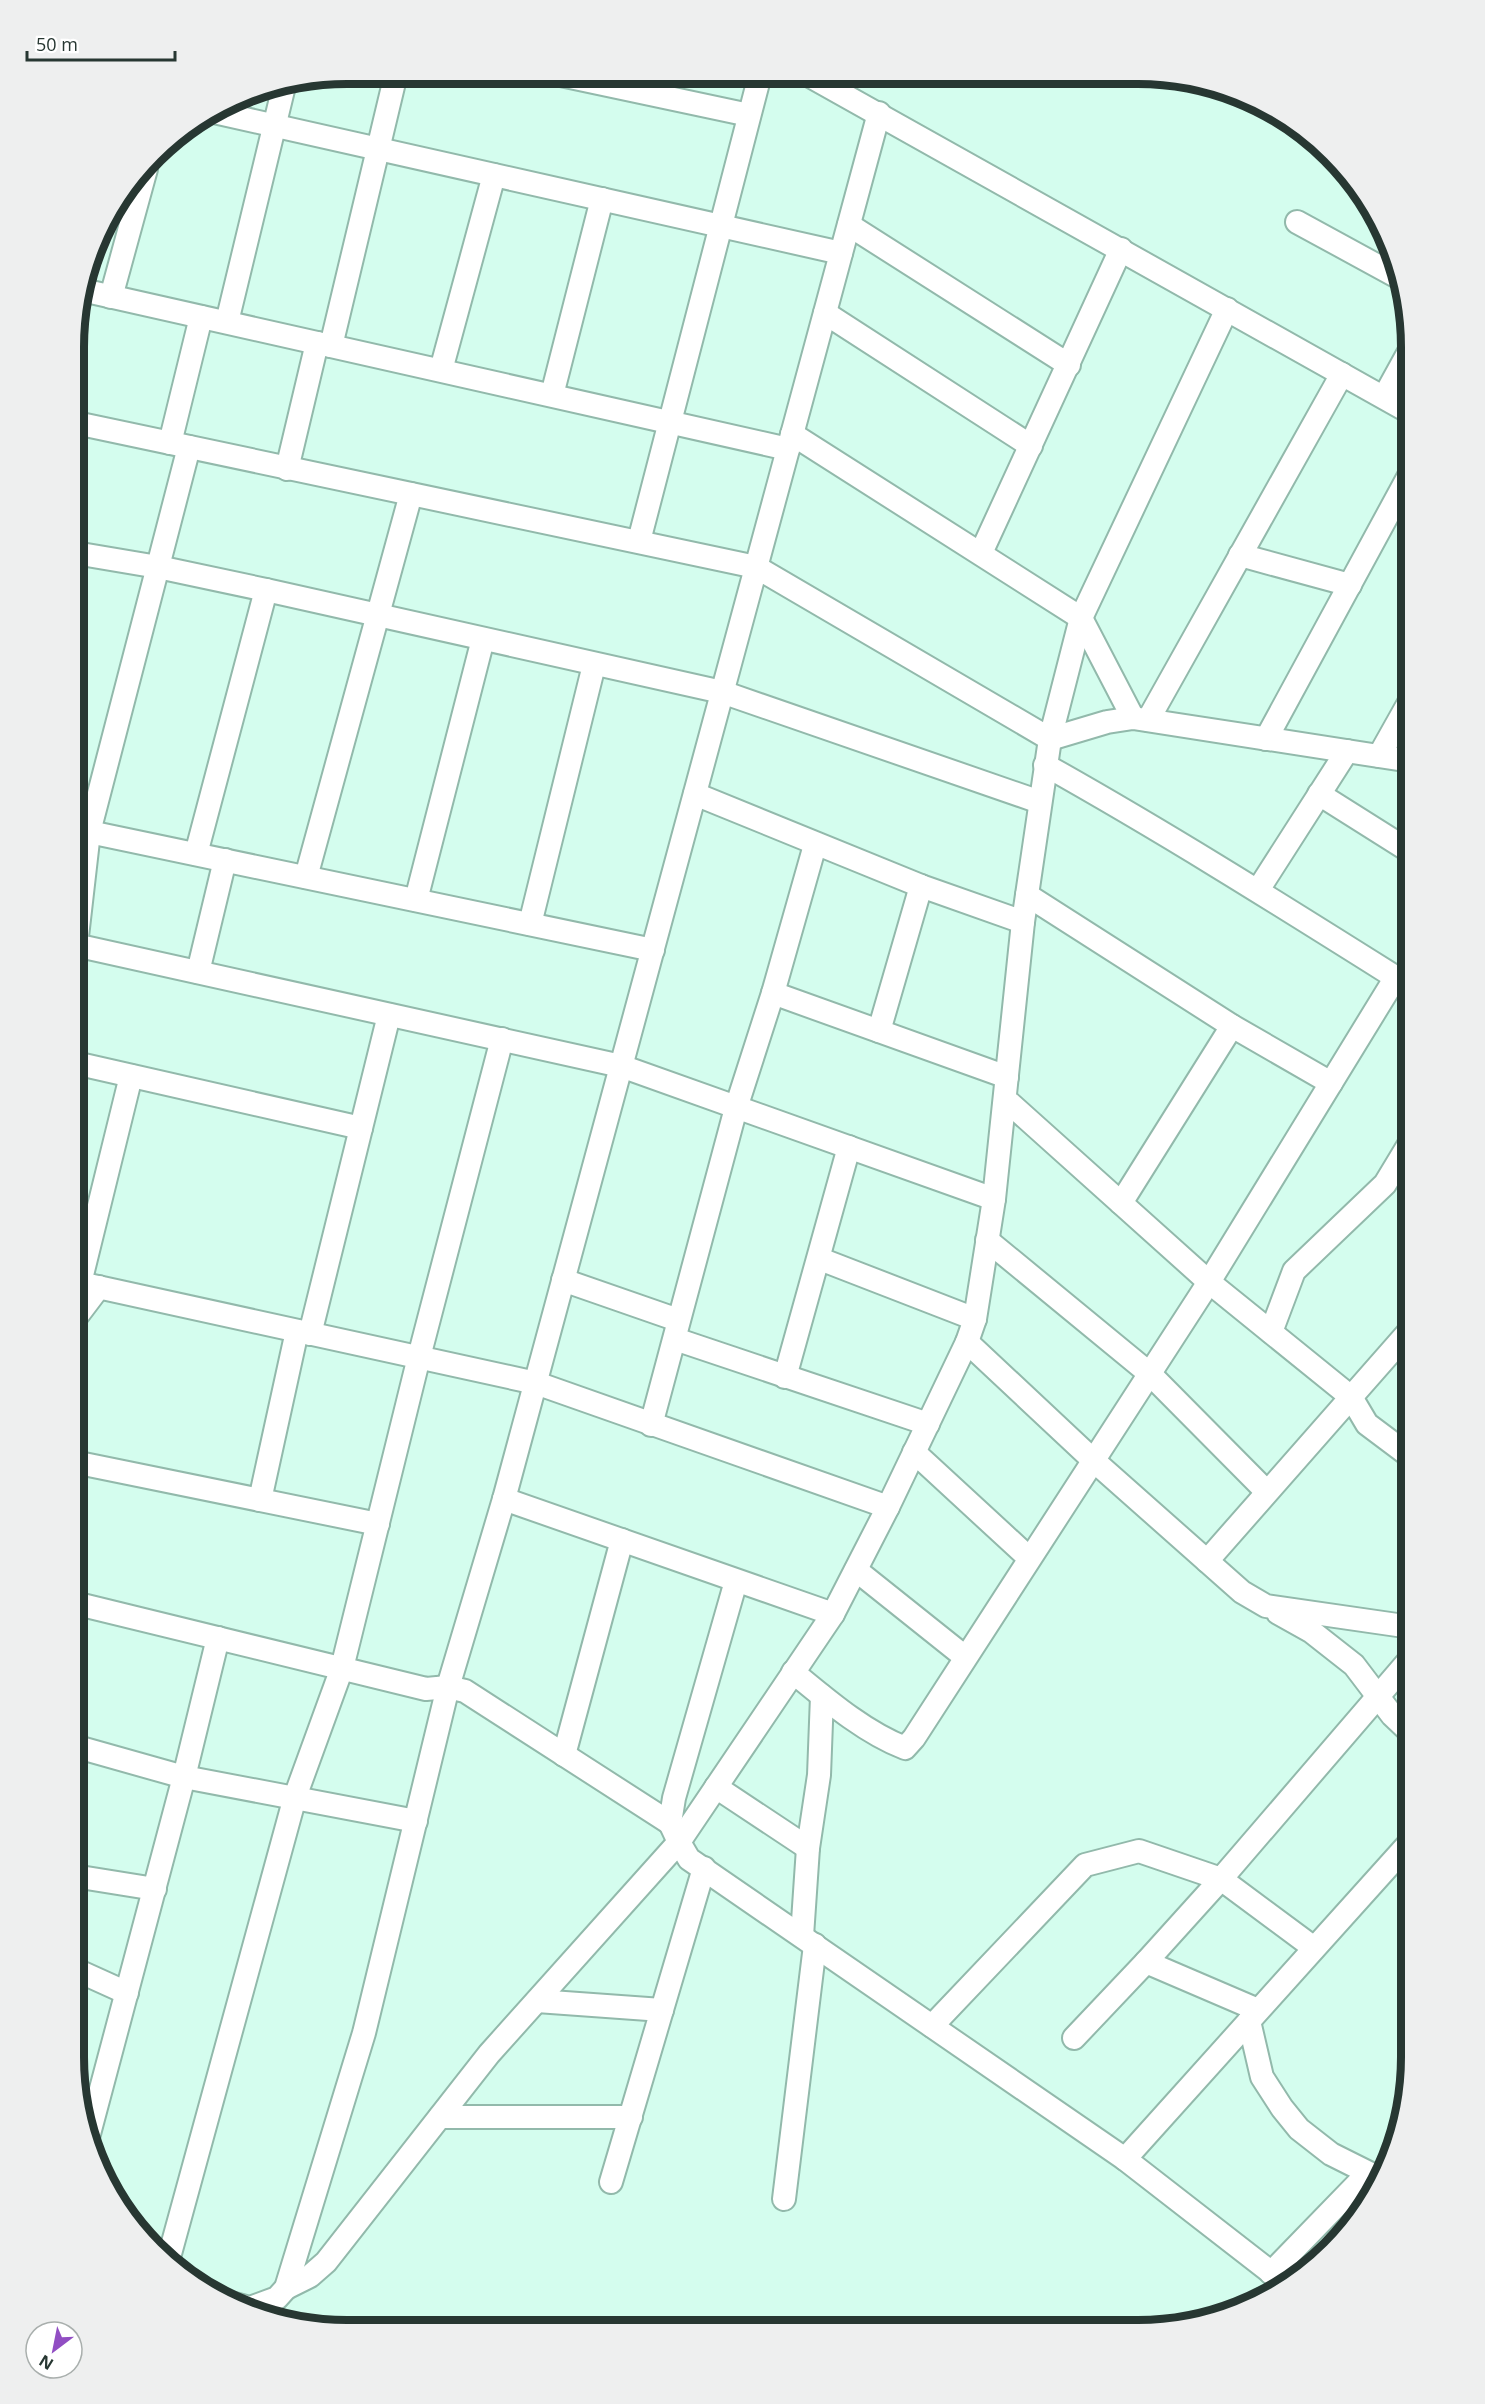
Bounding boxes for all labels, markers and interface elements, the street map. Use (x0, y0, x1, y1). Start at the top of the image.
scale bar (27, 24, 176, 62)
text: 50 m (36, 32, 78, 56)
north arrow (24, 2320, 84, 2380)
text: N (35, 2350, 57, 2375)

